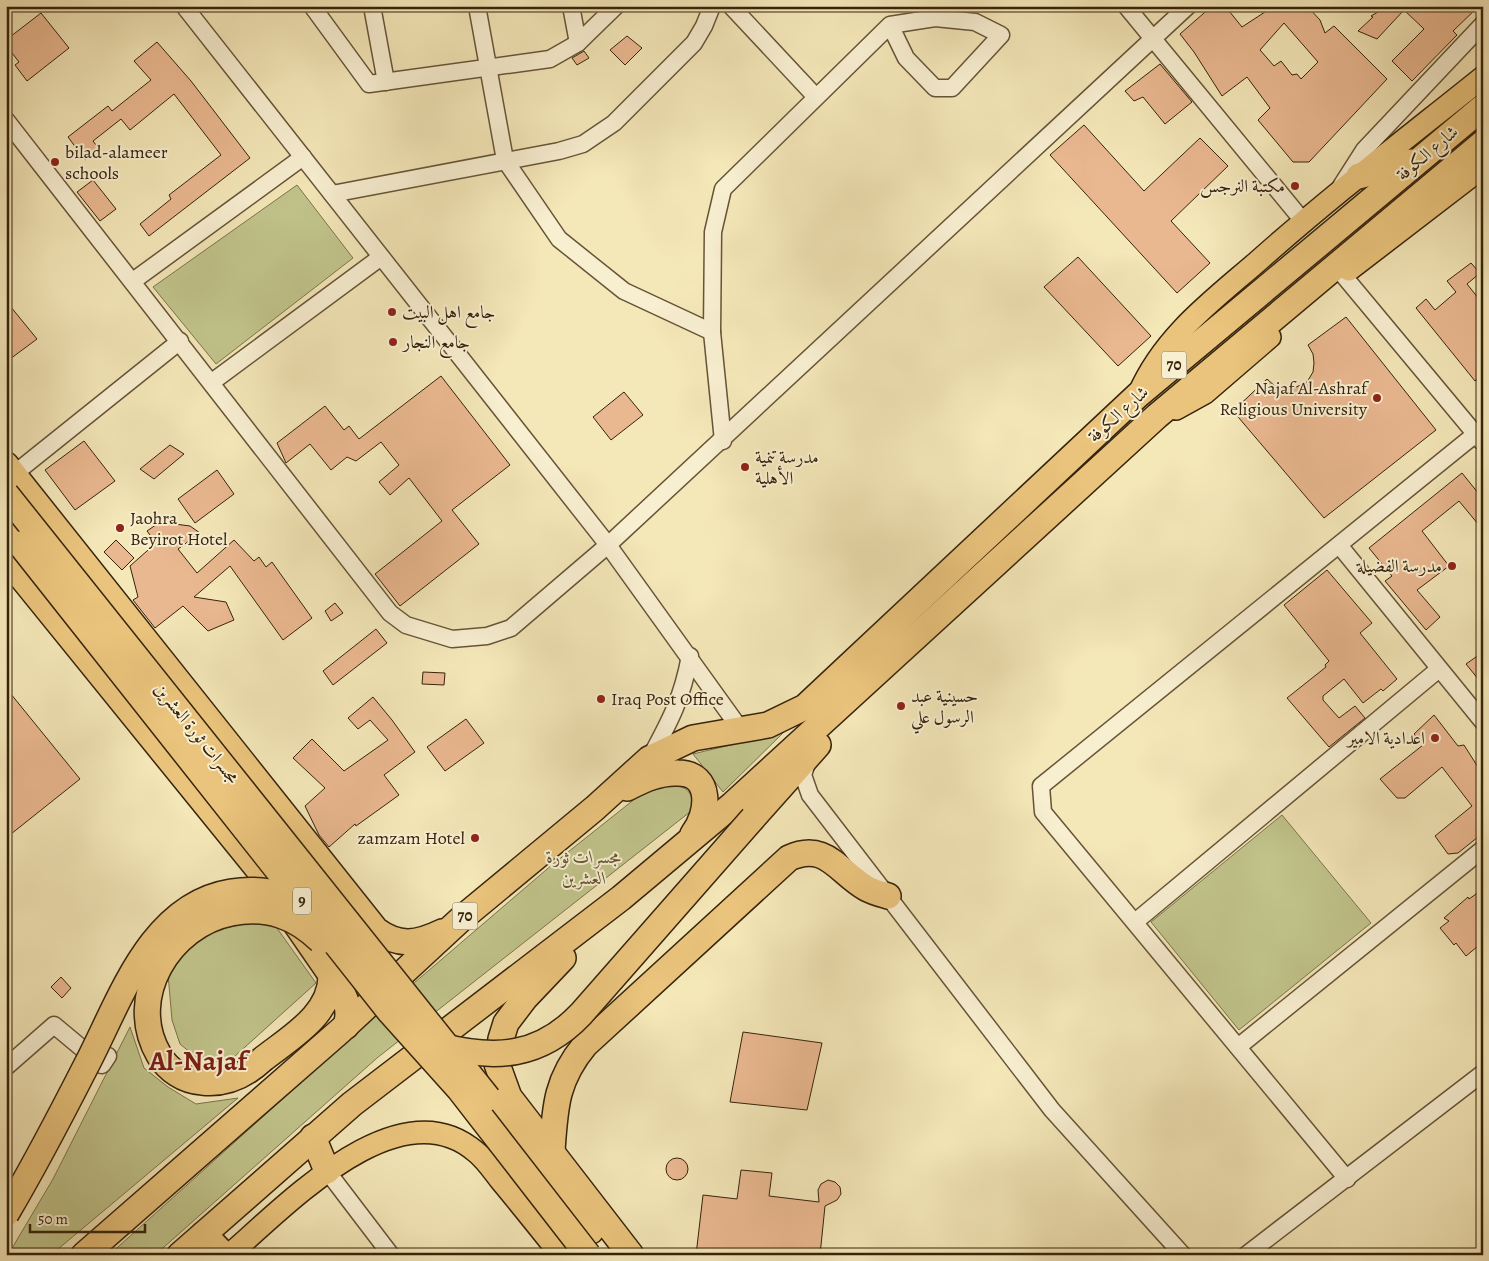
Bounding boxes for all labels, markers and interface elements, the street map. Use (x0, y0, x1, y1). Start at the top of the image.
street label: شارع الكوفة (1391, 120, 1465, 188)
place label: bilad-alameer schools (65, 140, 168, 185)
marker: bilad-alameer schools (49, 156, 61, 168)
place label: مكتبة النرجس (1200, 174, 1285, 198)
marker: مكتبة النرجس (1289, 180, 1301, 192)
place label: جامع اهل البيت (402, 300, 495, 328)
marker: جامع اهل البيت (386, 306, 398, 318)
place label: جامع النجار (401, 330, 470, 358)
marker: جامع النجار (387, 336, 399, 348)
road number: 70 (1162, 352, 1186, 378)
place label: Najaf Al-Ashraf Religious University (1220, 376, 1370, 421)
street label: شارع الكوفة (1082, 380, 1156, 450)
marker: Najaf Al-Ashraf Religious University (1371, 392, 1383, 404)
place label: مدرسة تنمية الأهلية (755, 445, 819, 490)
marker: مدرسة تنمية الأهلية (739, 461, 751, 473)
place label: Jaohra Beyirot Hotel (130, 506, 228, 551)
marker: Jaohra Beyirot Hotel (114, 522, 126, 534)
place label: مدرسة الفضيلة (1356, 554, 1442, 578)
marker: مدرسة الفضيلة (1446, 560, 1458, 572)
street label: مجسرات ثورة العشرين (149, 677, 245, 789)
place label: حسينية عبد الرسول علي (911, 684, 978, 734)
place label: Iraq Post Office (611, 687, 724, 711)
marker: Iraq Post Office (595, 693, 607, 705)
marker: حسينية عبد الرسول علي (895, 700, 907, 712)
place label: اعدادية الامير (1345, 726, 1425, 750)
marker: اعدادية الامير (1429, 732, 1441, 744)
place label: zamzam Hotel (358, 826, 466, 850)
marker: zamzam Hotel (469, 832, 481, 844)
park label: مجسرات ثورة العشرين (546, 845, 621, 890)
road number: 9 (293, 888, 311, 914)
road number: 70 (452, 902, 478, 929)
district label: Al-Najaf (148, 1042, 250, 1080)
scale bar (30, 1201, 145, 1233)
text: 50 m (38, 1209, 68, 1229)

